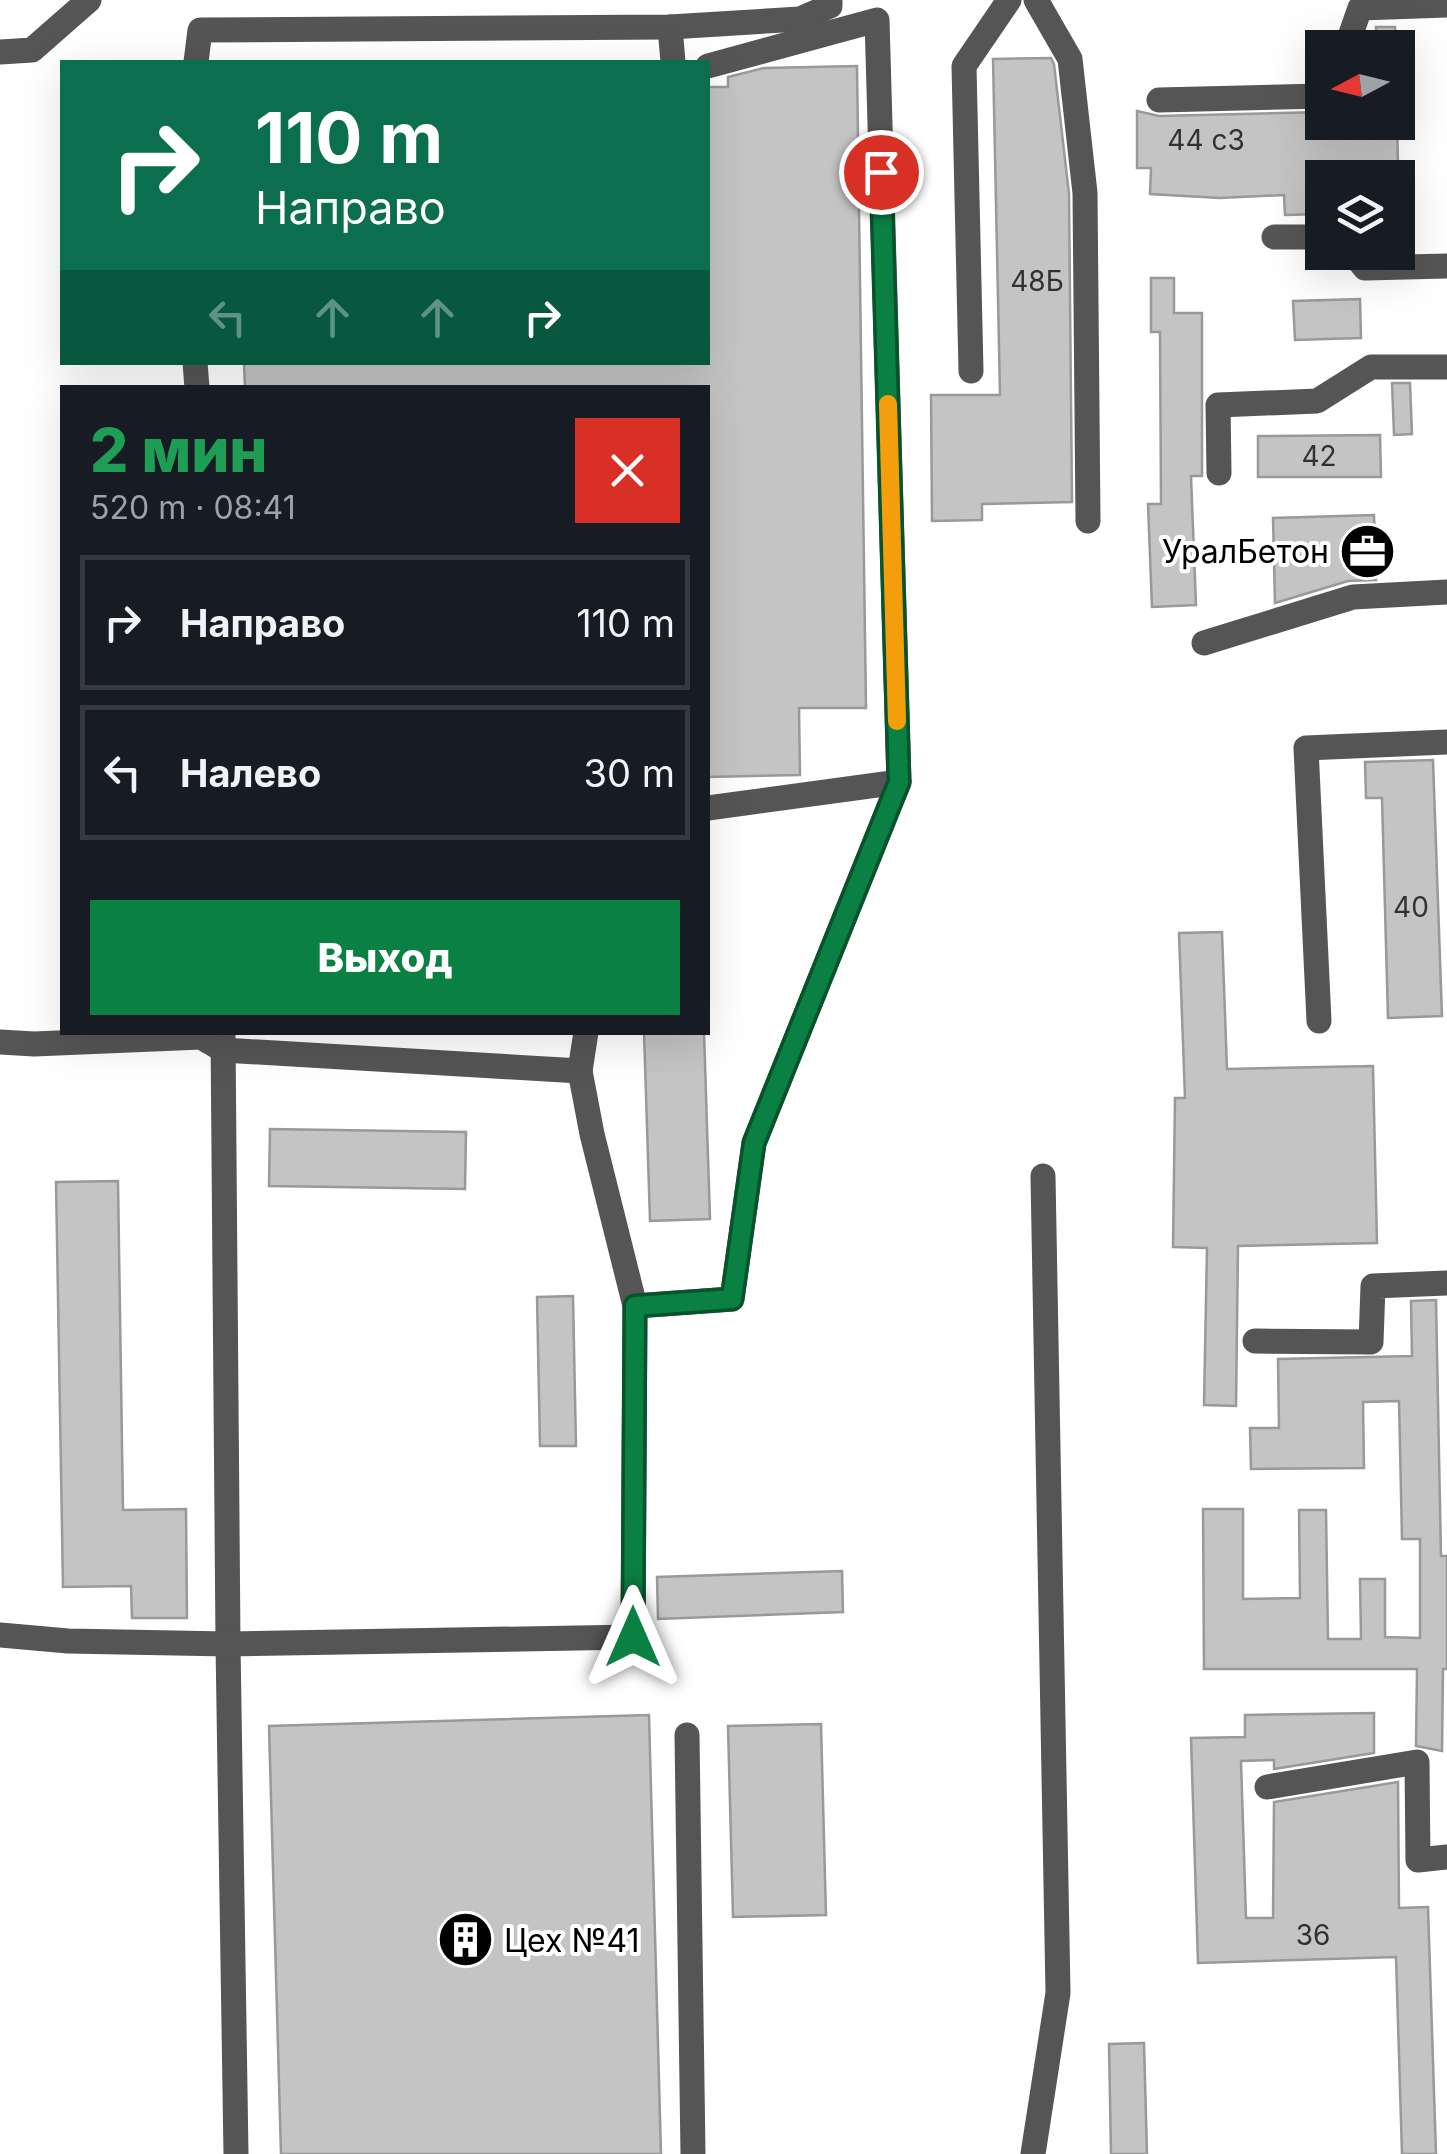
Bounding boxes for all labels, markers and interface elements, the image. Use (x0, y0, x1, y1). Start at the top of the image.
north arrow (1305, 30, 1415, 140)
map controls (1305, 30, 1415, 270)
text: 110 m (255, 95, 443, 180)
icon: right (90, 100, 220, 230)
house number: 44 с3 (1167, 123, 1245, 157)
pin (839, 130, 924, 215)
icon: arrive (854, 145, 909, 200)
button: layers (1305, 160, 1415, 270)
text: Направо (255, 180, 446, 235)
house number: 48Б (1010, 264, 1064, 298)
icon: left (200, 290, 255, 345)
icon: ahead (305, 290, 360, 345)
icon: ahead (410, 290, 465, 345)
icon: right (515, 290, 570, 345)
text: 2 мин (90, 414, 267, 486)
button: close (575, 418, 680, 523)
house number: 42 (1301, 439, 1337, 473)
text: 520 m · 08:41 (90, 488, 296, 527)
office icon: УралБетон (1338, 521, 1398, 581)
place label: УралБетон (1162, 532, 1329, 571)
icon: right (95, 595, 150, 650)
text: Направо (180, 600, 345, 646)
text: 110 m (576, 600, 675, 646)
icon: left (95, 745, 150, 800)
text: Налево (180, 750, 321, 796)
text: 30 m (584, 750, 675, 796)
house number: 40 (1393, 890, 1429, 924)
button: Выход (90, 900, 680, 1015)
position arrow (581, 1585, 685, 1689)
building icon: Цех №41 (435, 1910, 495, 1970)
house number: 36 (1296, 1918, 1330, 1952)
place label: Цех №41 (504, 1921, 639, 1960)

